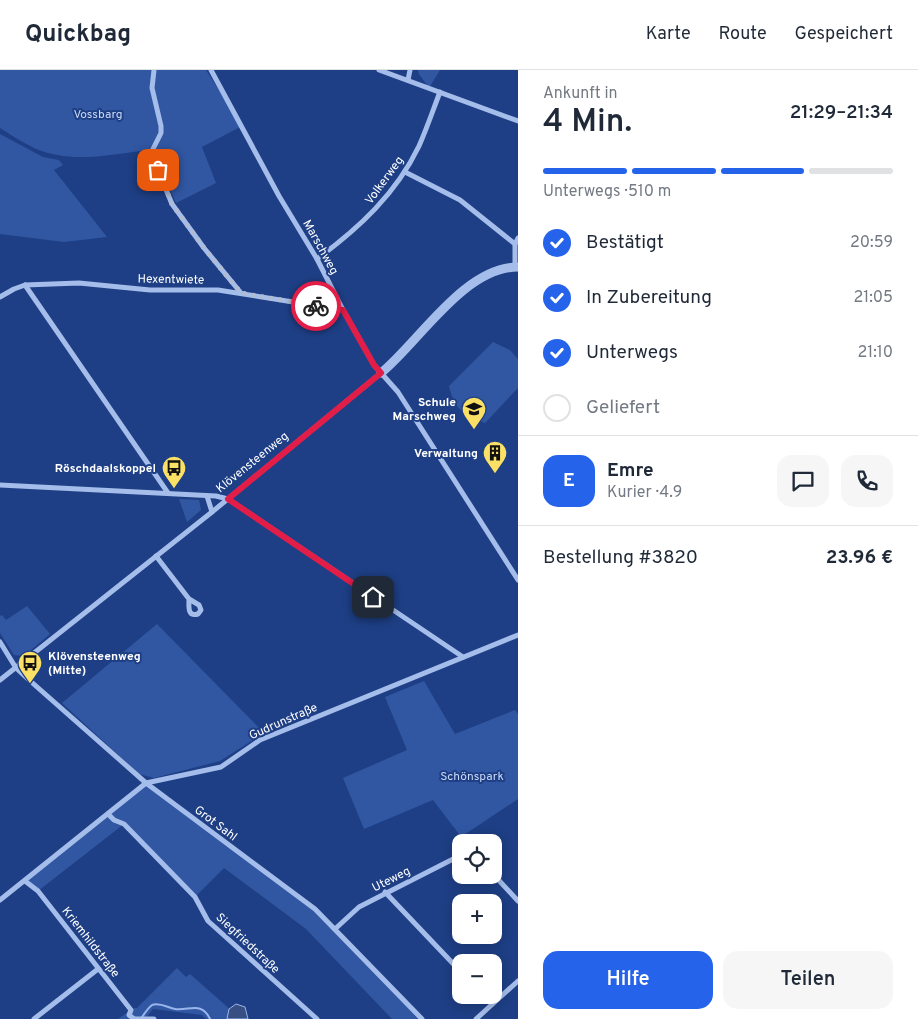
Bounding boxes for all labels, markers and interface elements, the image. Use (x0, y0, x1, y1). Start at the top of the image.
text: Quickbag (25, 20, 131, 50)
text: Karte (646, 23, 691, 46)
text: Route (719, 23, 767, 46)
text: Gespeichert (795, 23, 893, 46)
text: Ankunft in (543, 84, 618, 104)
text: 21:29–21:34 (790, 101, 893, 125)
text: 4 Min. (543, 103, 632, 143)
park label: Vossbarg (73, 107, 123, 123)
pin (137, 149, 179, 191)
street label: Volkerweg (362, 153, 408, 208)
icon: bag (144, 156, 172, 184)
text: Unterwegs · 510 m (543, 182, 671, 202)
street label: Marschweg (299, 217, 342, 278)
icon: check (543, 229, 571, 257)
text: Bestätigt (586, 231, 664, 255)
text: 20:59 (850, 233, 893, 253)
street label: Hexentwiete (138, 271, 204, 289)
courier (291, 281, 341, 331)
icon: check (543, 284, 571, 312)
text: In Zubereitung (586, 286, 712, 310)
text: 21:05 (853, 288, 893, 308)
icon: bike (302, 292, 330, 320)
icon: check (543, 339, 571, 367)
text: Unterwegs (586, 341, 678, 365)
text: 21:10 (857, 343, 893, 363)
place label: Schule Marschweg (393, 395, 456, 425)
school or university icon: Schule Marschweg (461, 396, 487, 430)
text: Geliefert (586, 396, 660, 420)
street label: Klövensteenweg (213, 429, 292, 497)
building icon: Verwaltung (482, 440, 508, 474)
place label: Verwaltung (414, 446, 478, 462)
bus stop icon: Röschdaalskoppel (161, 455, 187, 489)
button: chat (777, 455, 829, 507)
button: phone (841, 455, 893, 507)
text: Emre (607, 459, 654, 483)
place label: Röschdaalskoppel (55, 461, 156, 477)
text: E (563, 469, 575, 493)
text: Kurier · 4.9 (607, 483, 682, 503)
text: Bestellung #3820 (543, 546, 698, 570)
text: 23.96 € (826, 546, 893, 570)
pin (352, 576, 394, 618)
icon: home (359, 583, 387, 611)
place label: Klövensteenweg (Mitte) (48, 649, 141, 679)
bus stop icon: Klövensteenweg (Mitte) (17, 650, 43, 684)
street label: Gudrunstraße (247, 700, 320, 744)
park label: Schönspark (440, 769, 504, 785)
street label: Grot Sahl (191, 802, 240, 845)
map controls (452, 834, 502, 1004)
button: locate (452, 834, 502, 884)
street label: Uteweg (370, 863, 413, 896)
button: + (452, 894, 502, 944)
street label: Kriemhildstraße (58, 904, 123, 981)
street label: Siegfriedstraße (212, 910, 283, 978)
button: Hilfe (543, 951, 713, 1009)
button: Teilen (723, 951, 893, 1009)
button: − (452, 954, 502, 1004)

